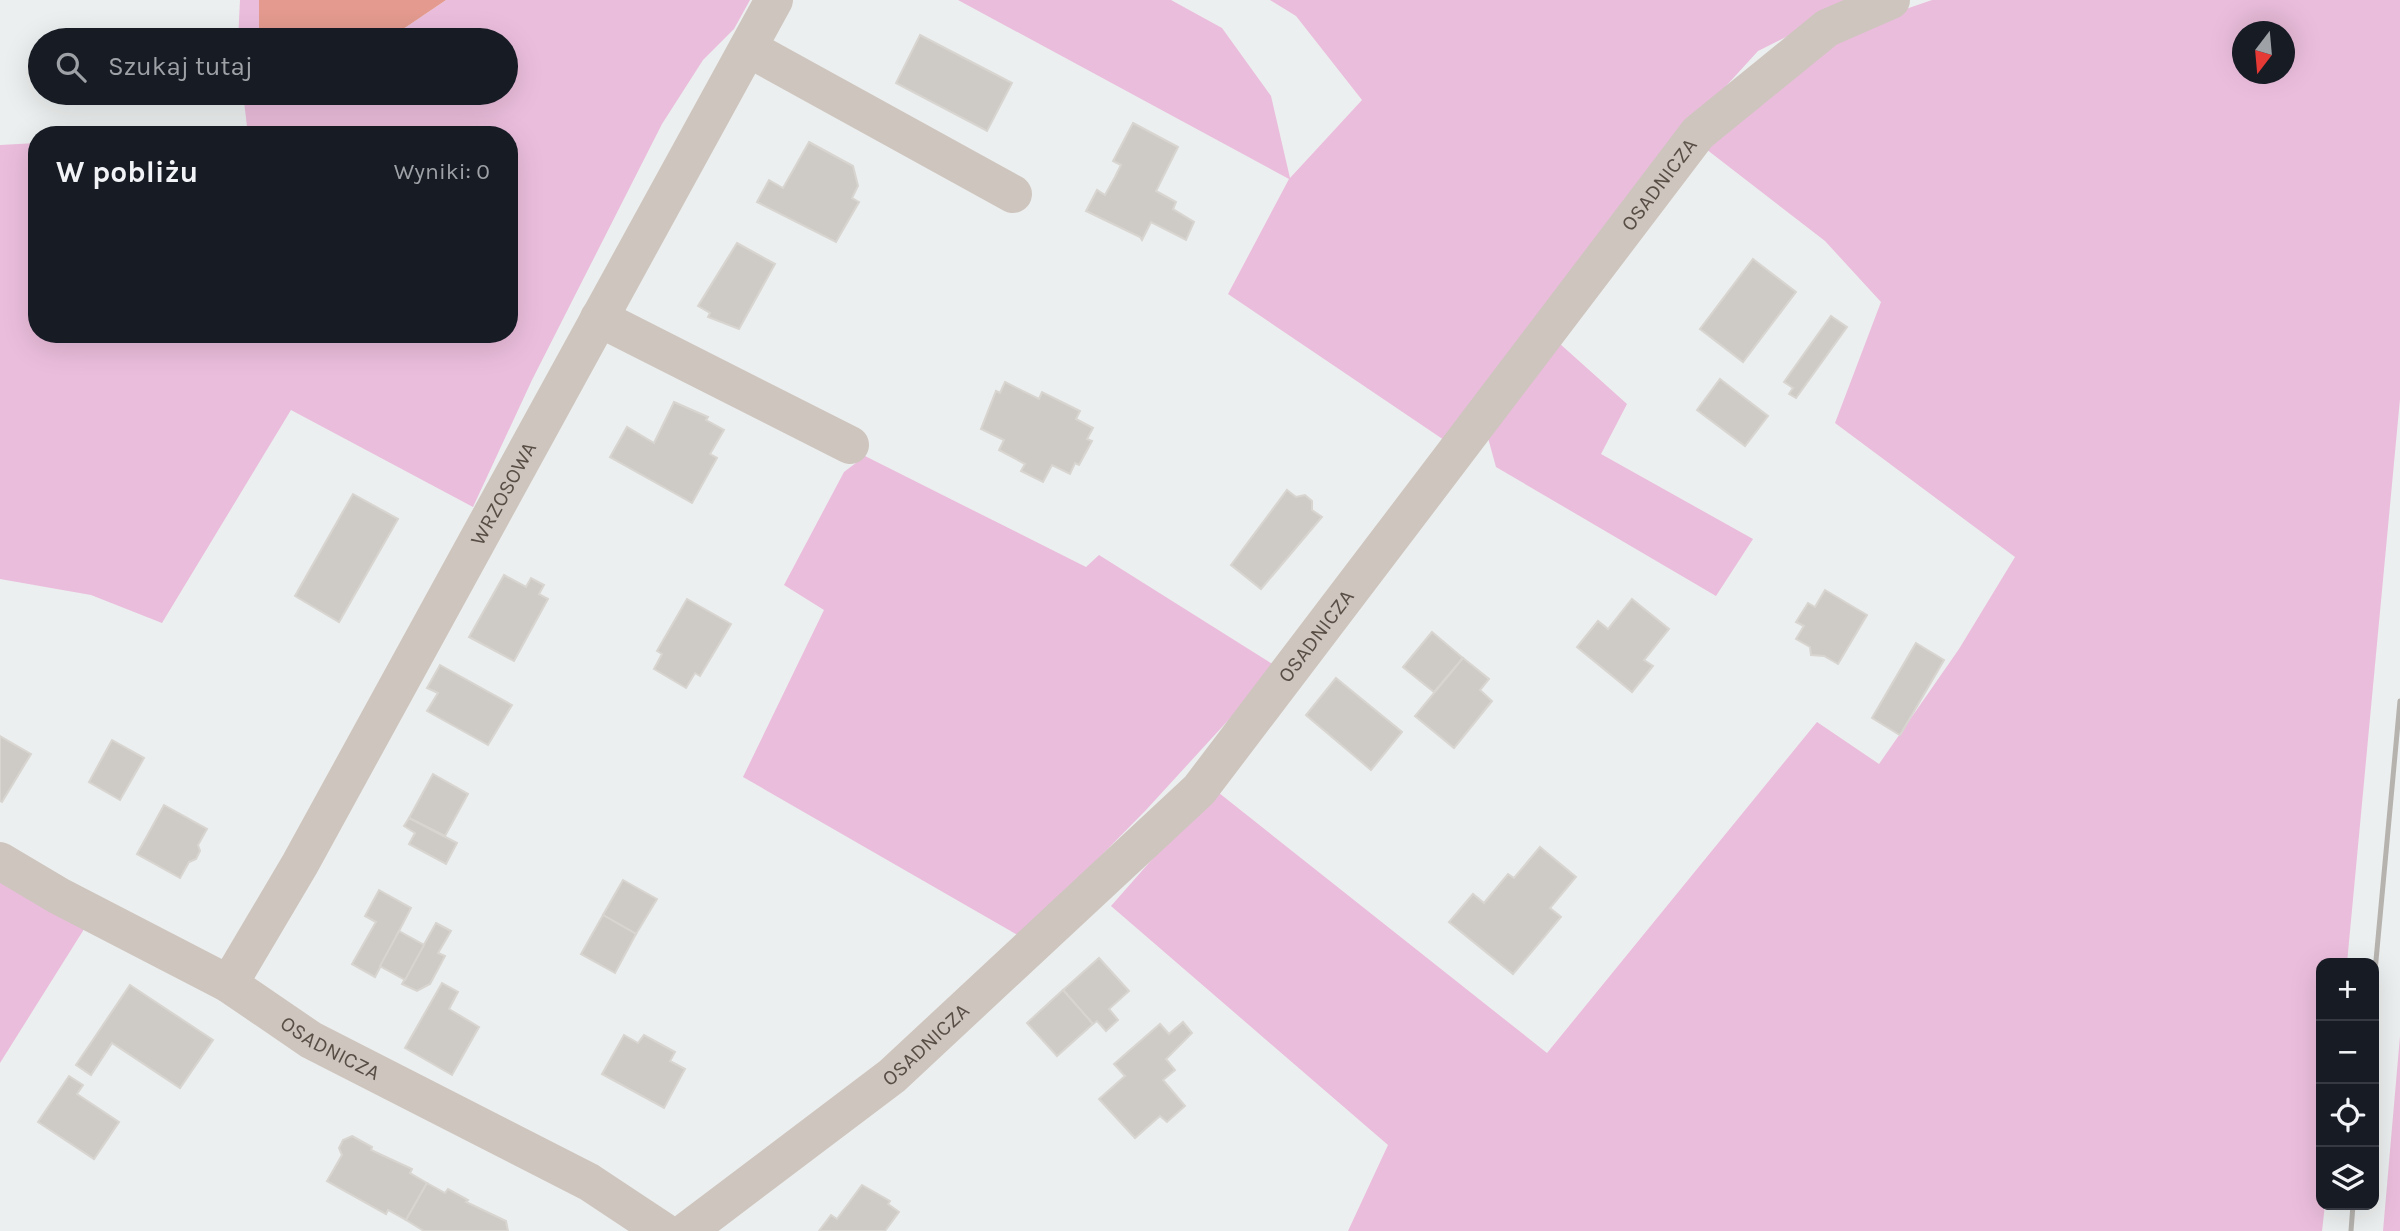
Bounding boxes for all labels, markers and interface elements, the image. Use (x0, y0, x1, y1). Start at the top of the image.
north arrow (2232, 21, 2295, 84)
search box (28, 28, 518, 105)
icon: search (52, 48, 90, 86)
text: Szukaj tutaj (108, 51, 253, 82)
street label: OSADNICZA (1616, 133, 1702, 235)
text: W pobliżu (56, 154, 198, 190)
text: Wyniki: 0 (394, 158, 490, 185)
street label: WRZOSOWA (465, 438, 541, 549)
street label: OSADNICZA (1273, 585, 1359, 687)
map controls (2316, 958, 2379, 1210)
button: + (2316, 958, 2379, 1021)
street label: OSADNICZA (878, 998, 974, 1091)
street label: OSADNICZA (276, 1011, 384, 1085)
button: − (2316, 1021, 2379, 1084)
button: locate (2316, 1084, 2379, 1147)
button: layers (2316, 1147, 2379, 1210)

